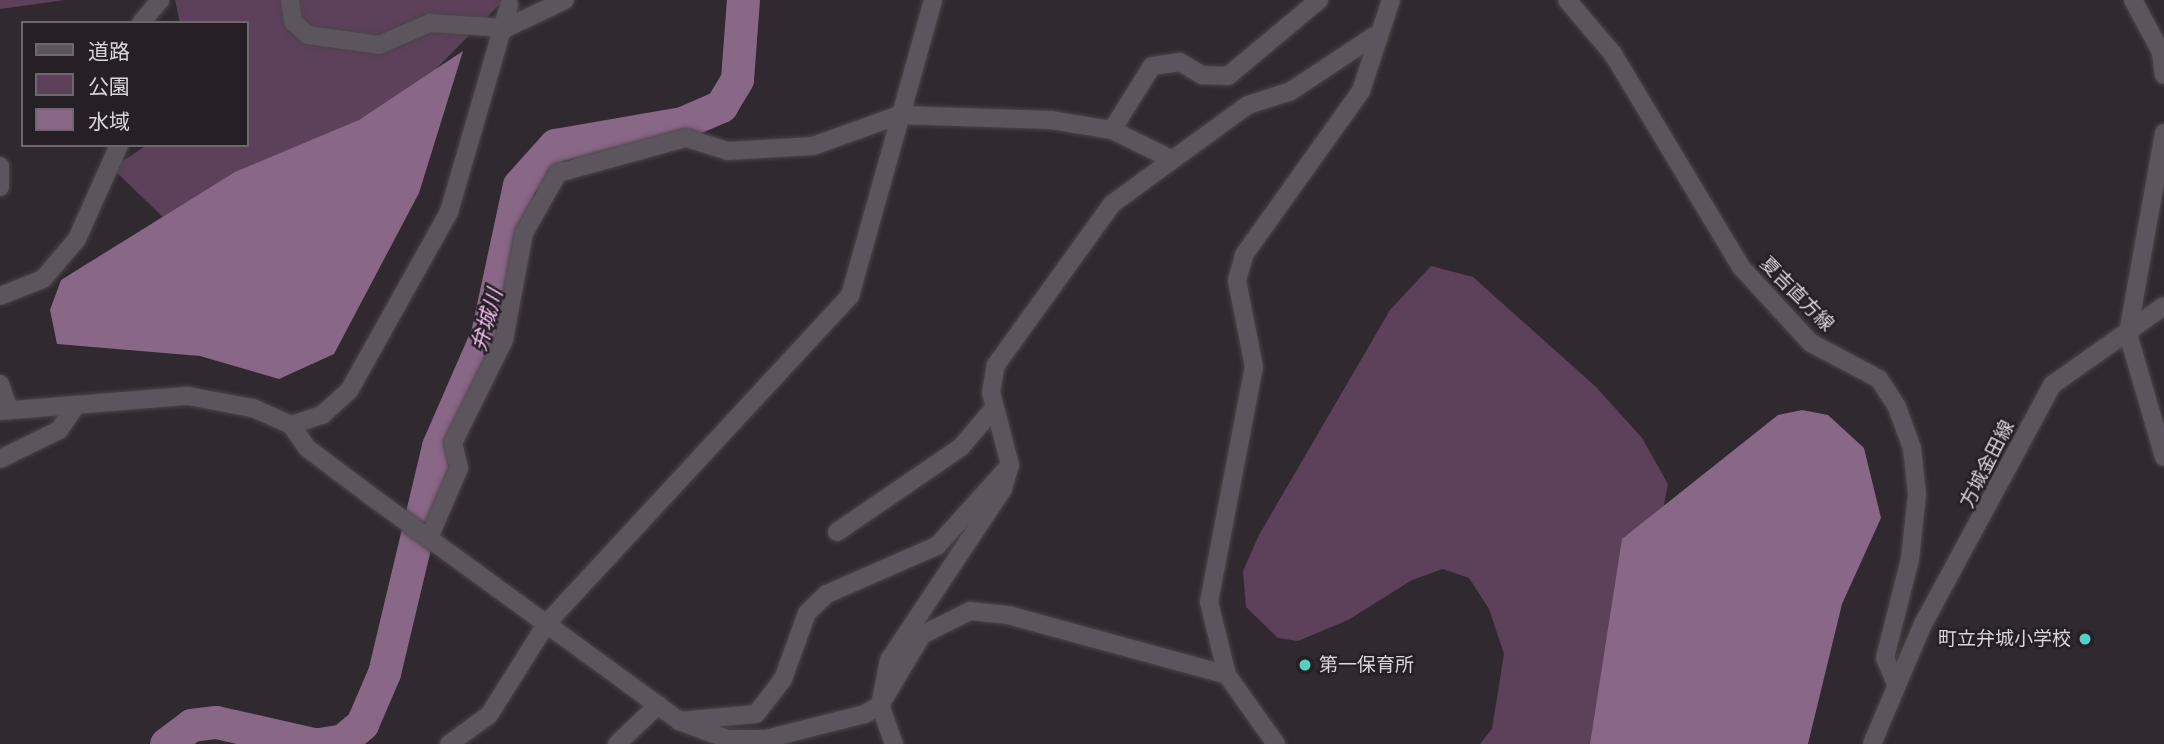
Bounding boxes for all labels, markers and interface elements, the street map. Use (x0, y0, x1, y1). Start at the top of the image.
legend (21, 21, 248, 147)
text: 道路 (88, 39, 130, 64)
text: 公園 (88, 74, 130, 99)
text: 水域 (88, 109, 130, 134)
street label: 夏吉直方線 (1755, 252, 1839, 336)
water label: 弁城川 (466, 286, 508, 354)
street label: 方城金田線 (1955, 417, 2019, 511)
place label: 町立弁城小学校 (1938, 628, 2071, 650)
marker: 町立弁城小学校 (2077, 631, 2093, 647)
place label: 第一保育所 (1319, 654, 1414, 676)
marker: 第一保育所 (1297, 657, 1313, 673)

